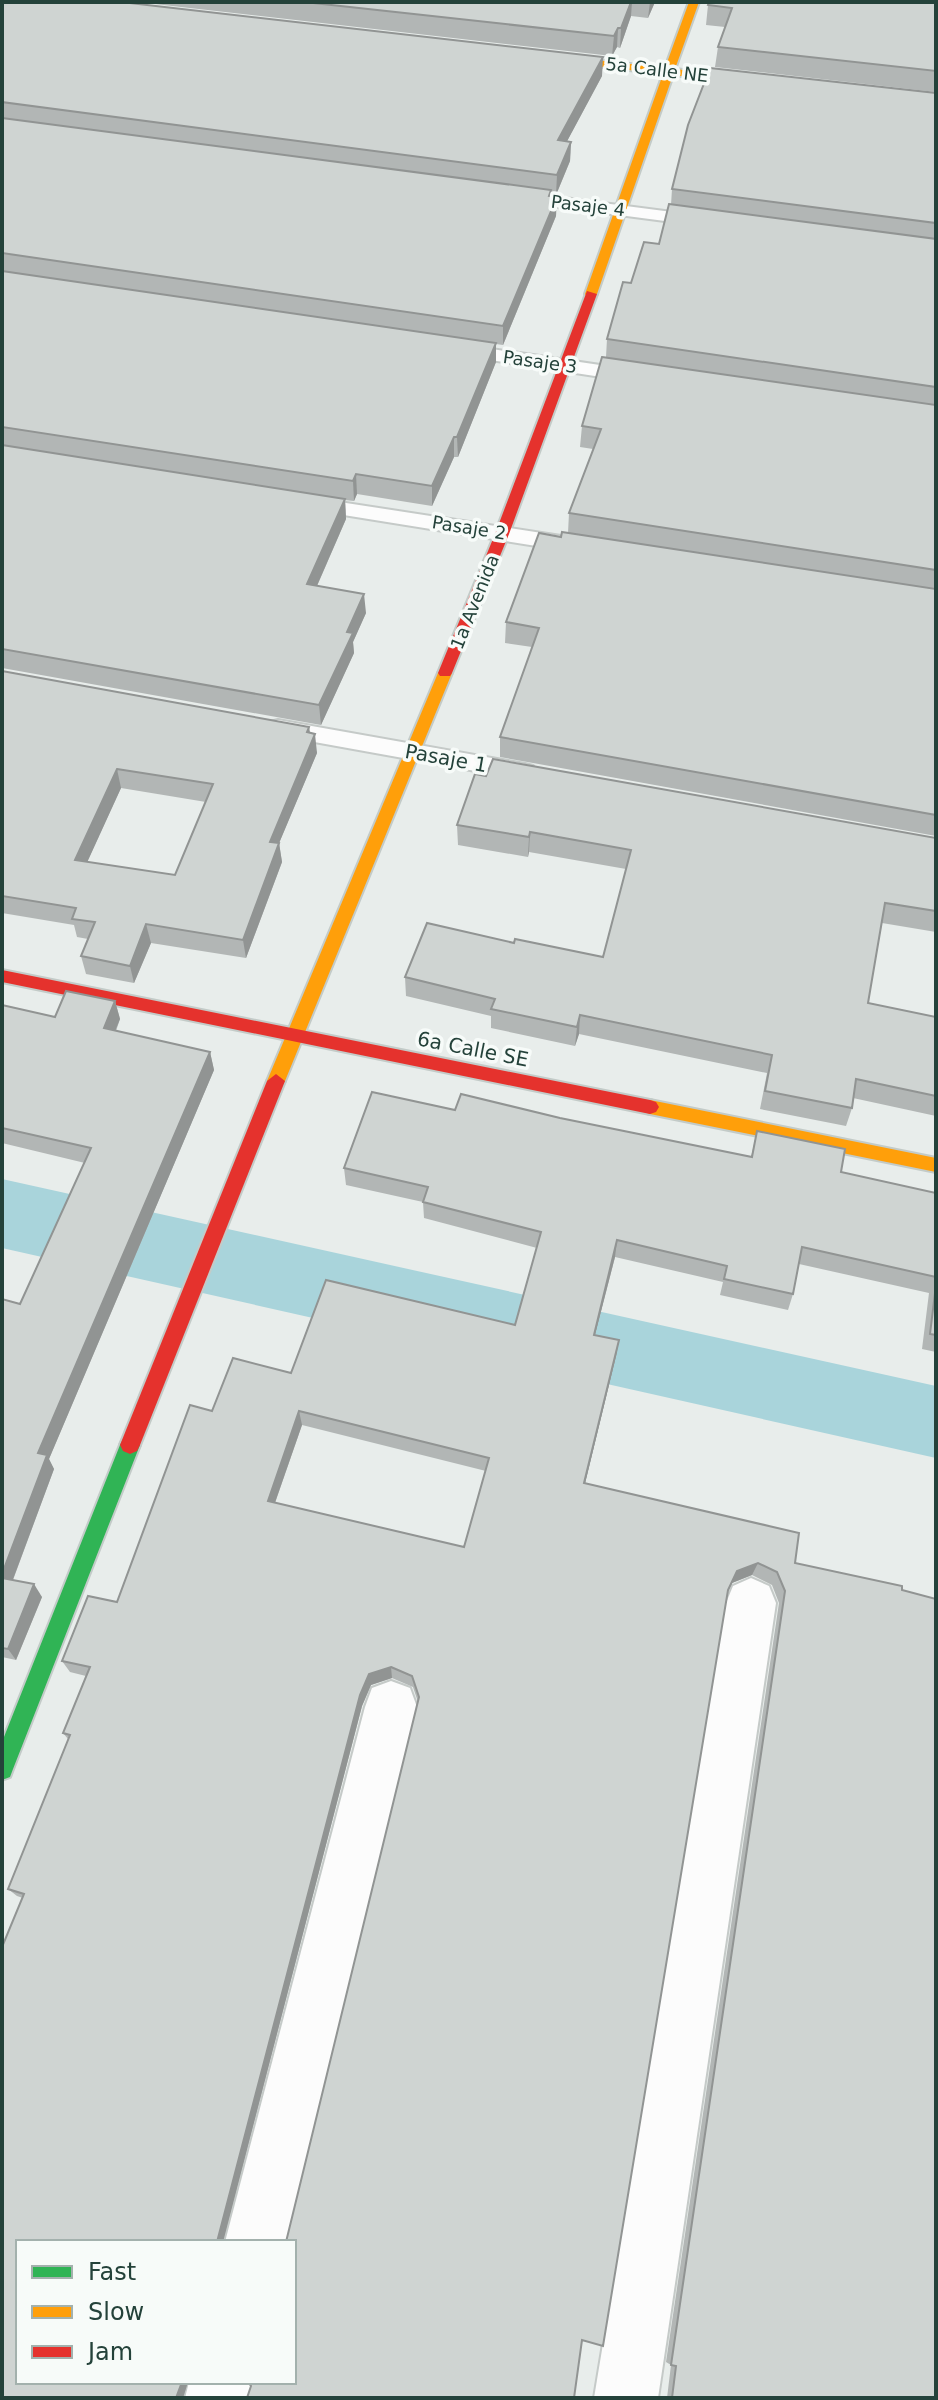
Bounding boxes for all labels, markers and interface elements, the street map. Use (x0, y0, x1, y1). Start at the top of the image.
street label: 5a Calle NE (604, 53, 710, 86)
street label: Pasaje 4 (550, 191, 626, 220)
street label: Pasaje 3 (502, 346, 579, 377)
street label: Pasaje 2 (431, 511, 508, 544)
street label: 1a Avenida (446, 551, 503, 652)
street label: Pasaje 1 (403, 739, 489, 777)
street label: 6a Calle SE (415, 1026, 531, 1072)
legend (16, 2240, 296, 2384)
text: Fast (88, 2258, 136, 2286)
text: Slow (88, 2298, 144, 2326)
text: Jam (86, 2338, 133, 2366)

